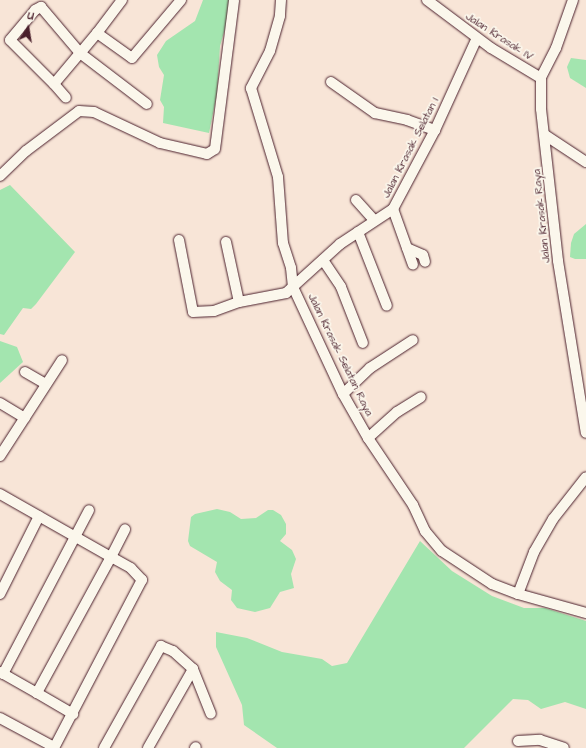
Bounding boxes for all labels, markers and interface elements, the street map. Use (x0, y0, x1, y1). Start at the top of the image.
north arrow (8, 8, 48, 48)
text: U (26, 8, 35, 24)
street label: Jalan Krasak IV (463, 10, 535, 64)
street label: Jalan Krasak Selatan I (380, 95, 442, 201)
street label: Jalan Krasak Raya (531, 168, 553, 264)
street label: Jalan Krasak Selatan Raya (305, 292, 375, 418)

